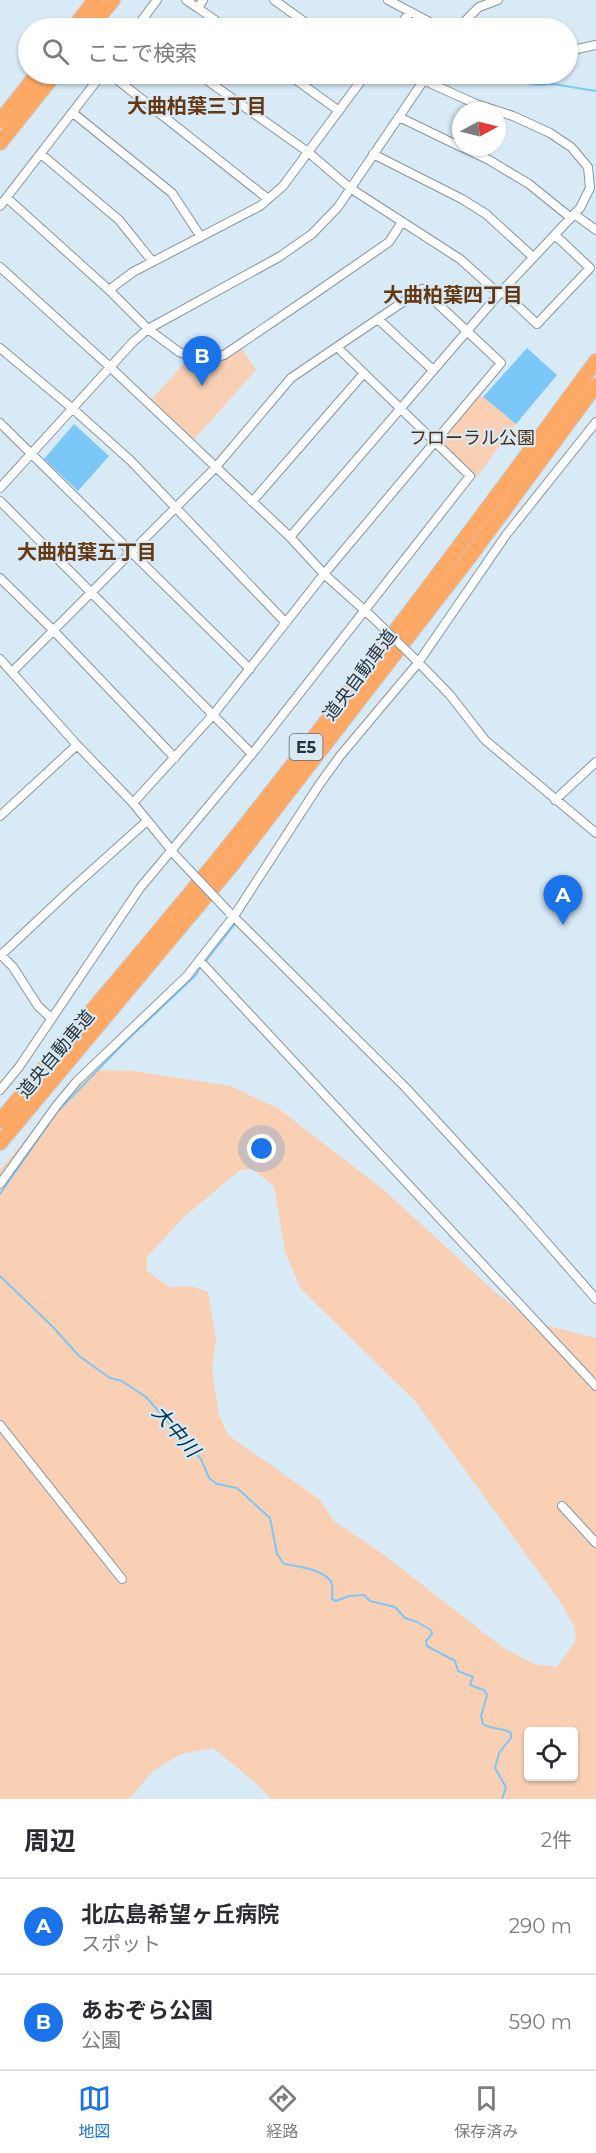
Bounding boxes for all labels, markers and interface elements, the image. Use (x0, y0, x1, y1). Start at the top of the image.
search box (18, 18, 578, 84)
icon: search (39, 35, 72, 68)
text: ここで検索 (87, 40, 197, 67)
district label: 大曲柏葉三丁目 (127, 94, 267, 118)
north arrow (452, 102, 506, 156)
district label: 大曲柏葉四丁目 (383, 283, 523, 307)
pin: B (182, 336, 222, 386)
park label: フローラル公園 (409, 427, 535, 449)
district label: 大曲柏葉五丁目 (17, 540, 157, 564)
street label: 道央自動車道 (319, 625, 401, 725)
road number: E5 (290, 734, 322, 760)
pin: A (544, 876, 582, 925)
street label: 道央自動車道 (13, 1006, 99, 1102)
your location (247, 1134, 276, 1163)
water label: 大中川 (147, 1400, 206, 1463)
map controls (524, 1727, 578, 1781)
button: locate (524, 1727, 578, 1781)
text: 周辺 (24, 1825, 76, 1857)
text: 2件 (541, 1828, 572, 1852)
text: 北広島希望ヶ丘病院 (81, 1901, 279, 1928)
text: A (36, 1914, 51, 1938)
text: 290 m (509, 1914, 572, 1938)
text: スポット (81, 1932, 161, 1956)
text: あおぞら公園 (81, 1997, 213, 2024)
text: B (36, 2010, 51, 2034)
text: 590 m (509, 2010, 572, 2034)
text: 公園 (81, 2028, 121, 2052)
tab: 地図 (78, 2082, 111, 2142)
tab: 経路 (266, 2082, 299, 2142)
tab: 保存済み (454, 2082, 518, 2142)

